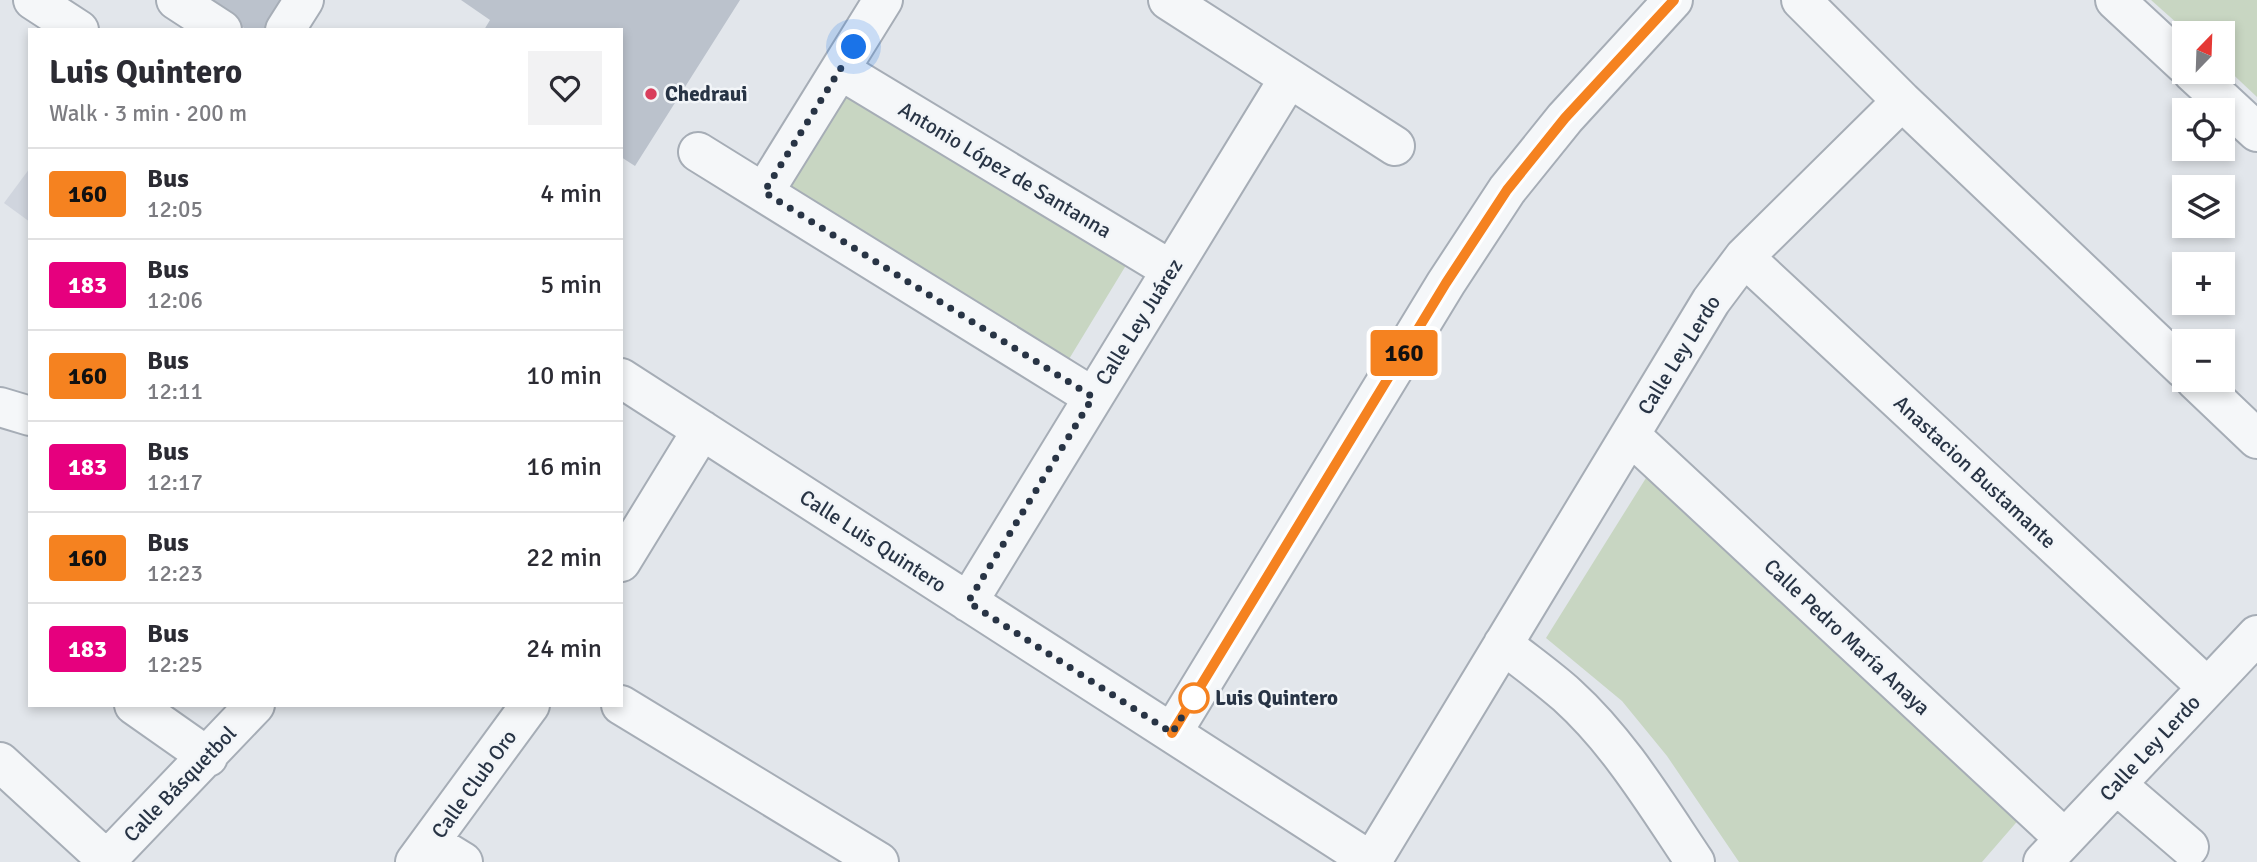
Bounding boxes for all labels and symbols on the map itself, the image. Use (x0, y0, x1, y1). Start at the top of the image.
north arrow (2172, 21, 2235, 84)
your location (836, 29, 871, 64)
place label: Chedraui (665, 81, 748, 107)
marker: Chedraui (643, 86, 659, 102)
street label: Antonio López de Santanna (894, 96, 1116, 244)
street label: Calle Ley Juárez (1090, 254, 1188, 390)
street label: Calle Ley Lerdo (1632, 291, 1726, 419)
line badge: 160 (1364, 330, 1444, 376)
street label: Anastacion Bustamante (1888, 390, 2062, 554)
street label: Calle Luis Quintero (795, 484, 951, 598)
street label: Calle Pedro María Anaya (1759, 553, 1935, 721)
marker: Luis Quintero (1179, 683, 1209, 713)
place label: Luis Quintero (1215, 685, 1338, 711)
street label: Calle Ley Lerdo (2094, 689, 2206, 807)
street label: Calle Básquetbol (118, 721, 242, 847)
street label: Calle Club Oro (426, 725, 522, 843)

